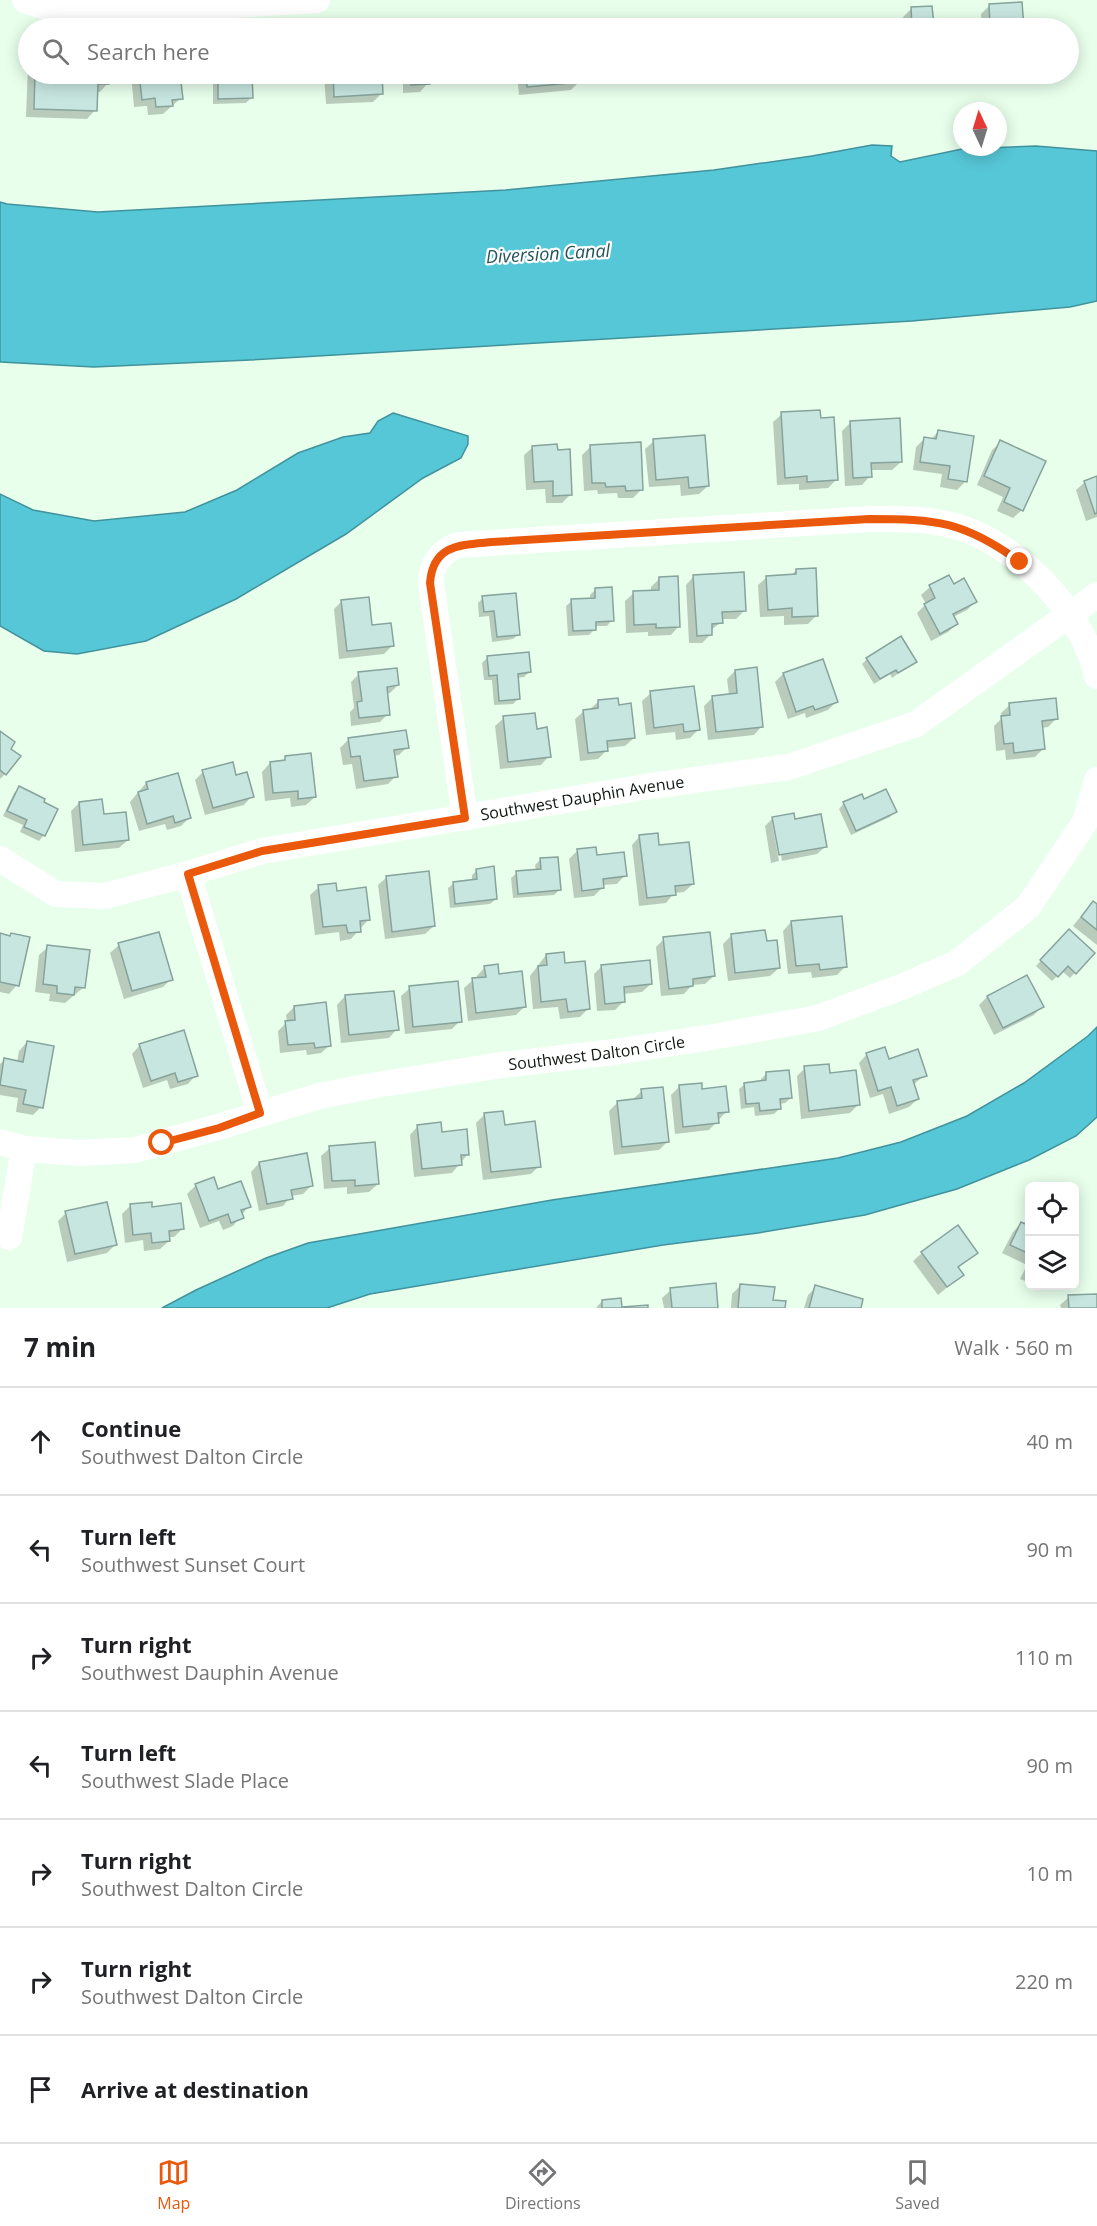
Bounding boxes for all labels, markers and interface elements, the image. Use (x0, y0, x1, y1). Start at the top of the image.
search box (18, 18, 1079, 84)
icon: search (39, 35, 72, 68)
text: Search here (87, 36, 210, 66)
north arrow (953, 102, 1007, 156)
water label: Diversion Canal (485, 238, 611, 268)
route end (1006, 548, 1032, 574)
street label: Southwest Dauphin Avenue (479, 771, 686, 825)
street label: Southwest Dalton Circle (507, 1030, 686, 1075)
route start (148, 1129, 174, 1155)
map controls (1025, 1182, 1079, 1290)
button: locate (1025, 1182, 1079, 1236)
button: layers (1025, 1236, 1079, 1290)
text: 7 min (24, 1329, 96, 1365)
text: Walk · 560 m (954, 1334, 1073, 1361)
text: Continue (81, 1413, 181, 1443)
icon: ahead (24, 1425, 57, 1458)
text: 40 m (1026, 1428, 1073, 1455)
text: Southwest Dalton Circle (81, 1443, 303, 1470)
text: Turn left (81, 1521, 176, 1551)
icon: left (24, 1533, 57, 1566)
text: 90 m (1026, 1536, 1073, 1563)
text: Southwest Sunset Court (81, 1551, 305, 1578)
text: Turn right (81, 1629, 192, 1659)
icon: right (24, 1641, 57, 1674)
text: 110 m (1015, 1644, 1073, 1671)
text: Southwest Dauphin Avenue (81, 1659, 339, 1686)
text: Turn left (81, 1737, 176, 1767)
icon: left (24, 1749, 57, 1782)
text: 90 m (1026, 1752, 1073, 1779)
text: Southwest Slade Place (81, 1767, 289, 1794)
text: Turn right (81, 1845, 192, 1875)
icon: right (24, 1857, 57, 1890)
text: 10 m (1026, 1860, 1073, 1887)
text: Southwest Dalton Circle (81, 1875, 303, 1902)
text: Turn right (81, 1953, 192, 1983)
icon: right (24, 1965, 57, 1998)
text: 220 m (1015, 1968, 1073, 1995)
text: Southwest Dalton Circle (81, 1983, 303, 2010)
icon: arrive (24, 2073, 57, 2106)
text: Arrive at destination (81, 2074, 309, 2104)
tab: Map (157, 2156, 190, 2214)
tab: Directions (505, 2156, 581, 2214)
tab: Saved (895, 2156, 940, 2214)

